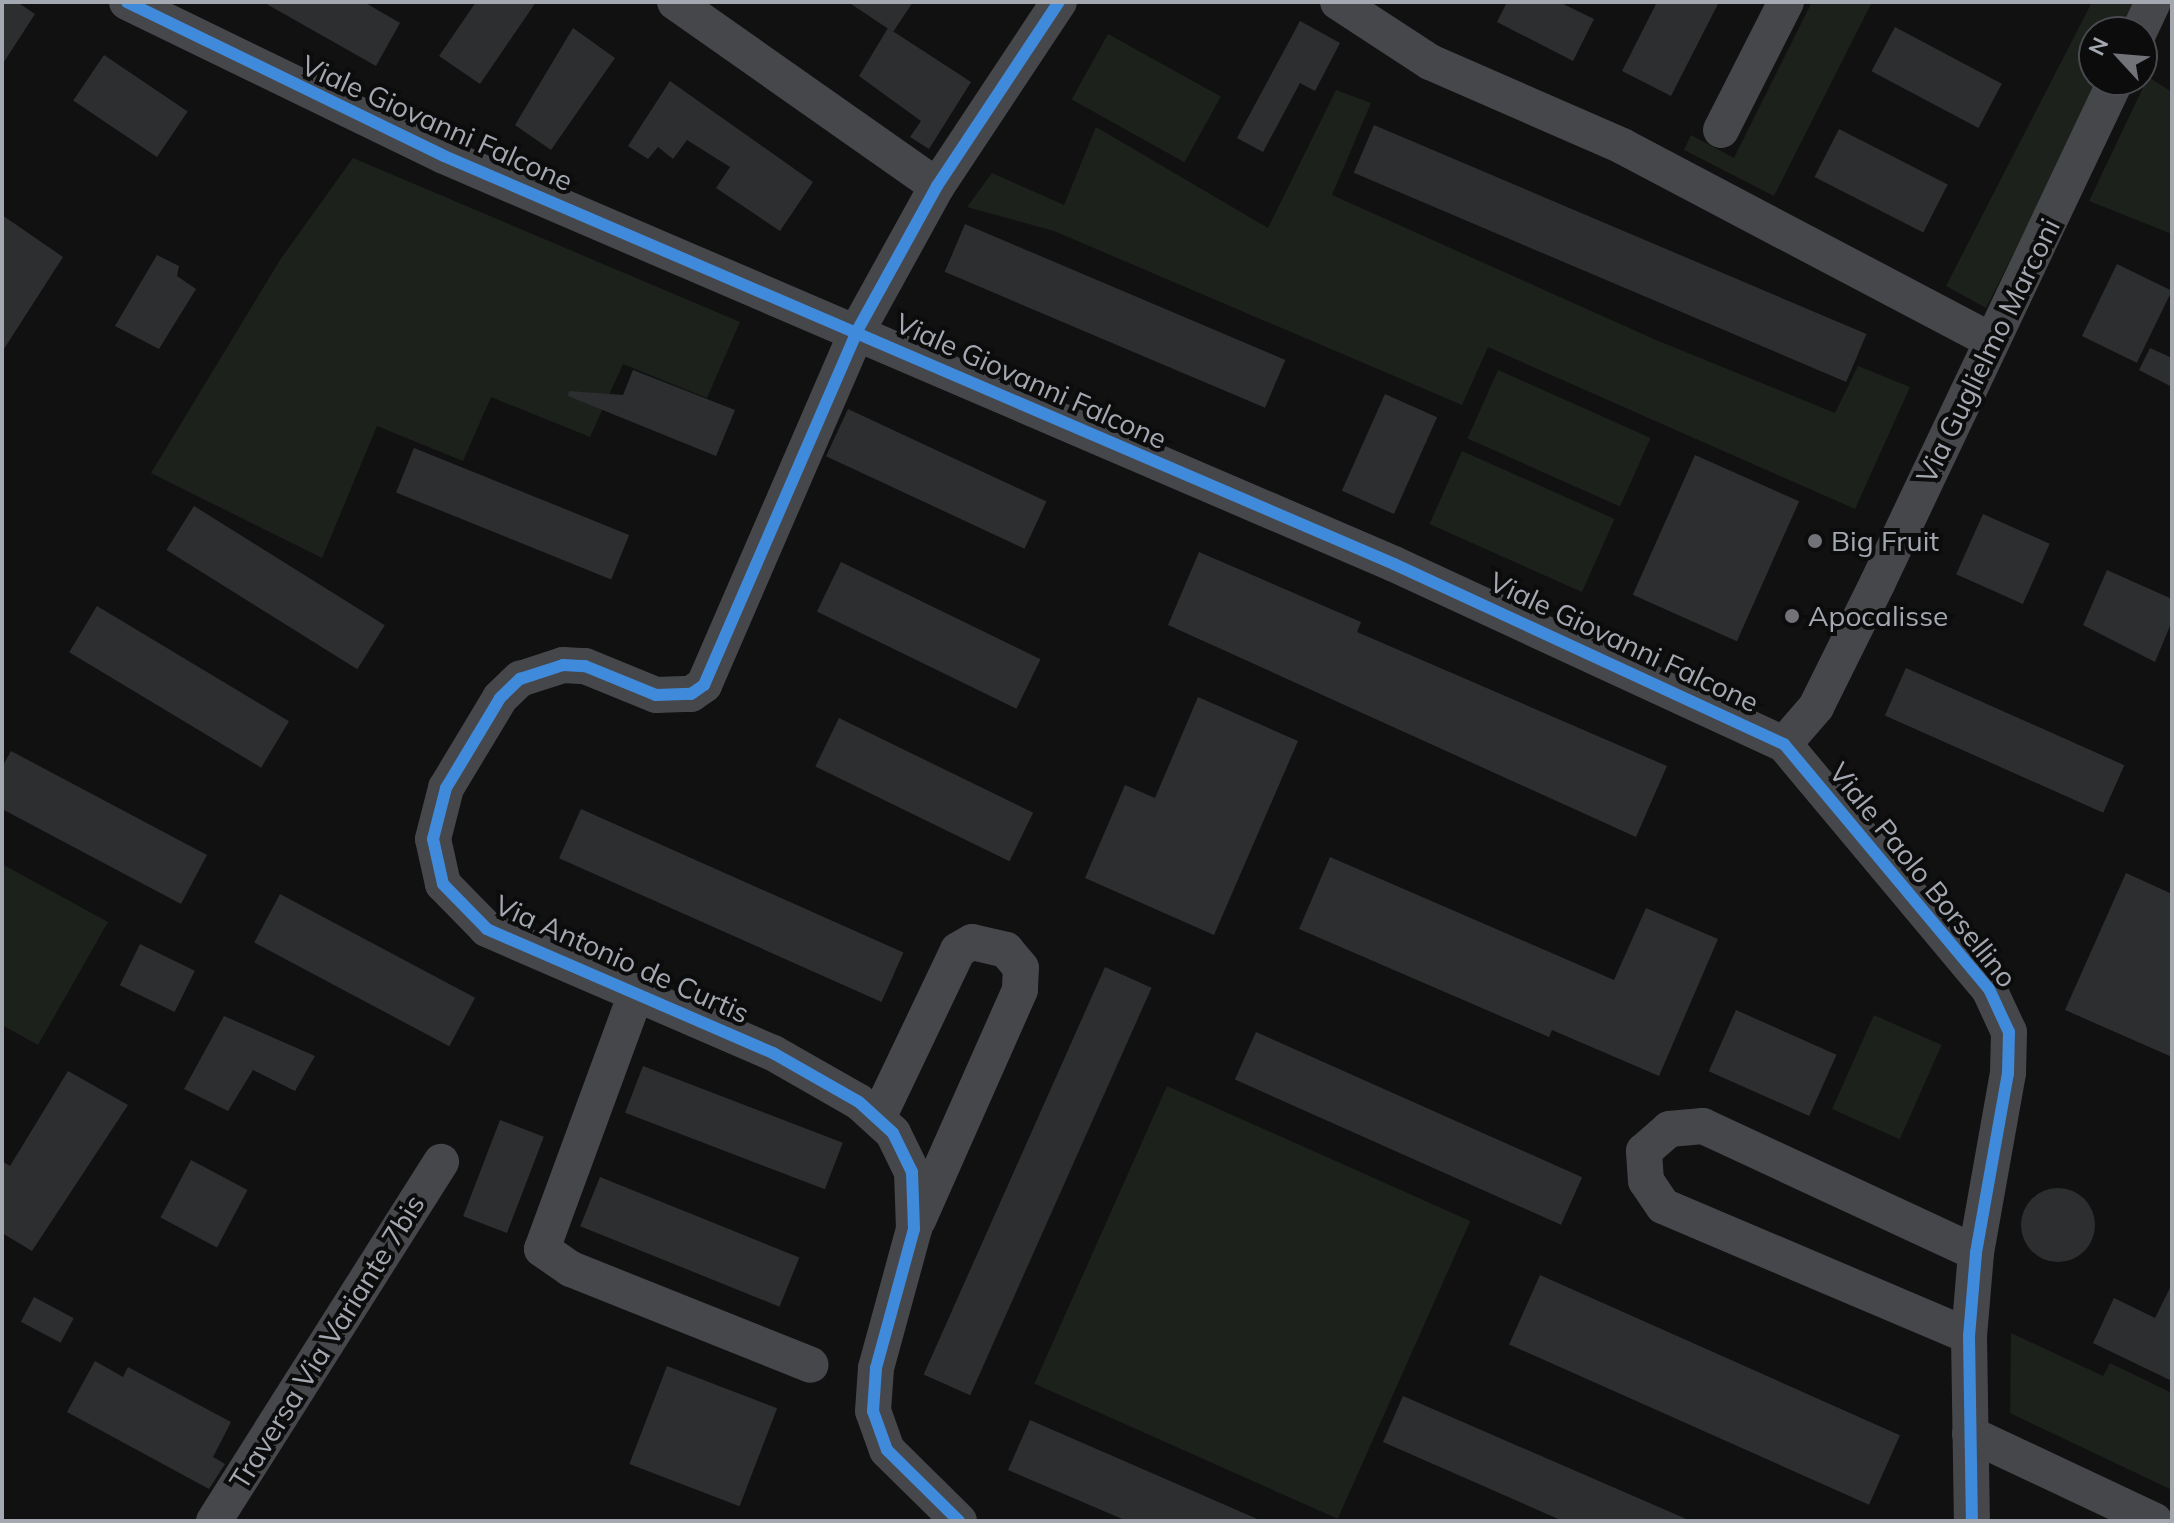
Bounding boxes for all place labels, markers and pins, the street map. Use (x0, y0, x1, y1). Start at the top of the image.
place label: Big Fruit (1831, 524, 1939, 558)
marker: Big Fruit (1806, 532, 1824, 550)
place label: Apocalisse (1808, 599, 1948, 633)
marker: Apocalisse (1783, 607, 1801, 625)

